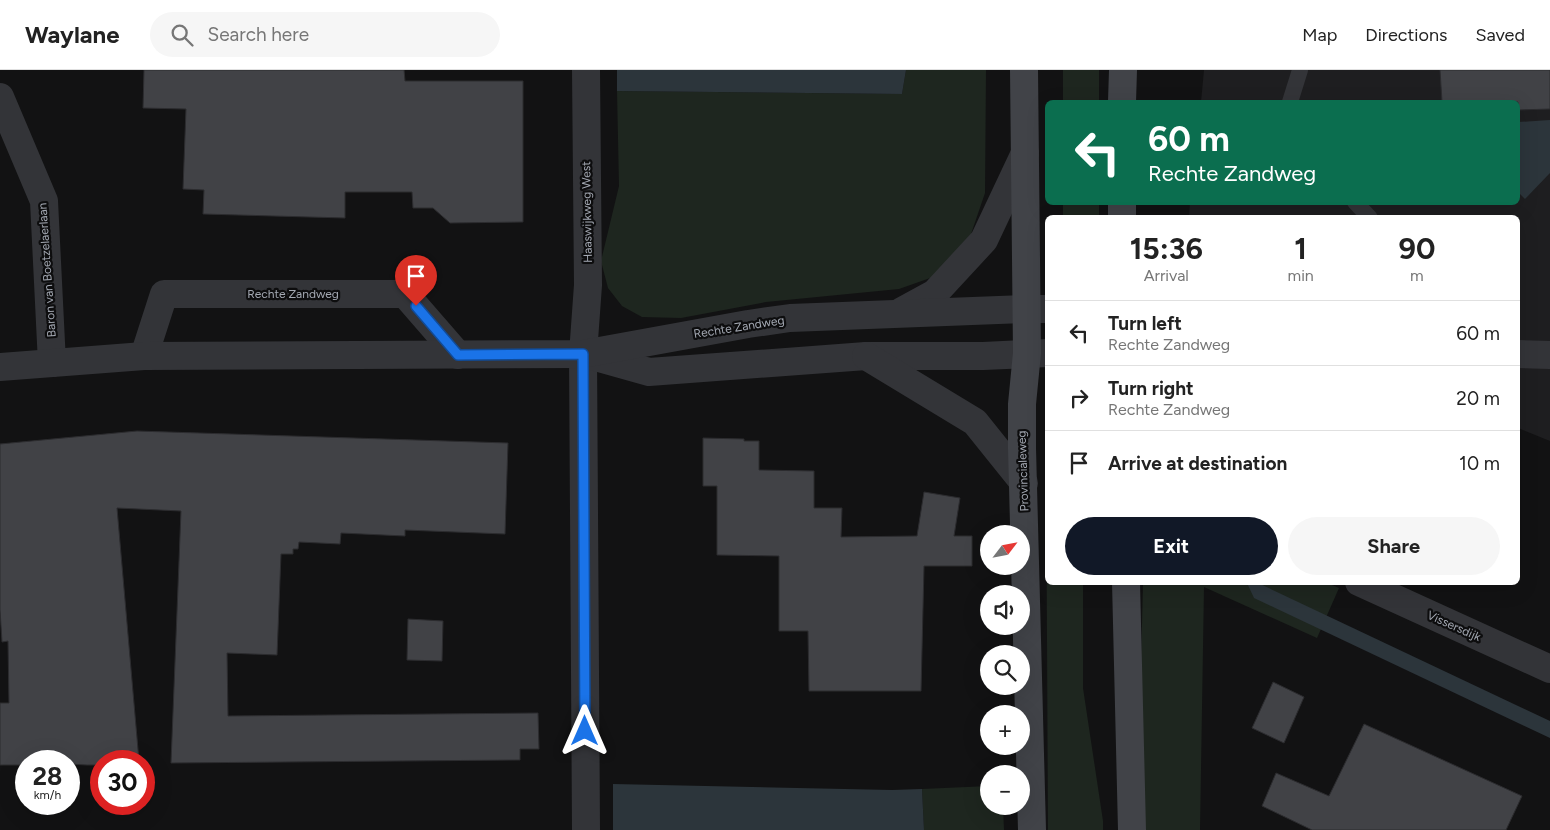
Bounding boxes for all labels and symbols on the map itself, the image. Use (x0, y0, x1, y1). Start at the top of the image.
street label: Haaswijkweg West (579, 161, 595, 263)
street label: Baron van Boetzelaerlaan (35, 202, 59, 338)
pin (395, 255, 437, 306)
street label: Rechte Zandweg (247, 287, 339, 301)
street label: Rechte Zandweg (693, 313, 785, 341)
street label: Provincialeweg (1015, 430, 1031, 512)
north arrow (980, 525, 1030, 575)
street label: Vissersdijk (1425, 608, 1483, 644)
position arrow (558, 704, 610, 756)
speed limit sign: 30 (90, 750, 155, 815)

